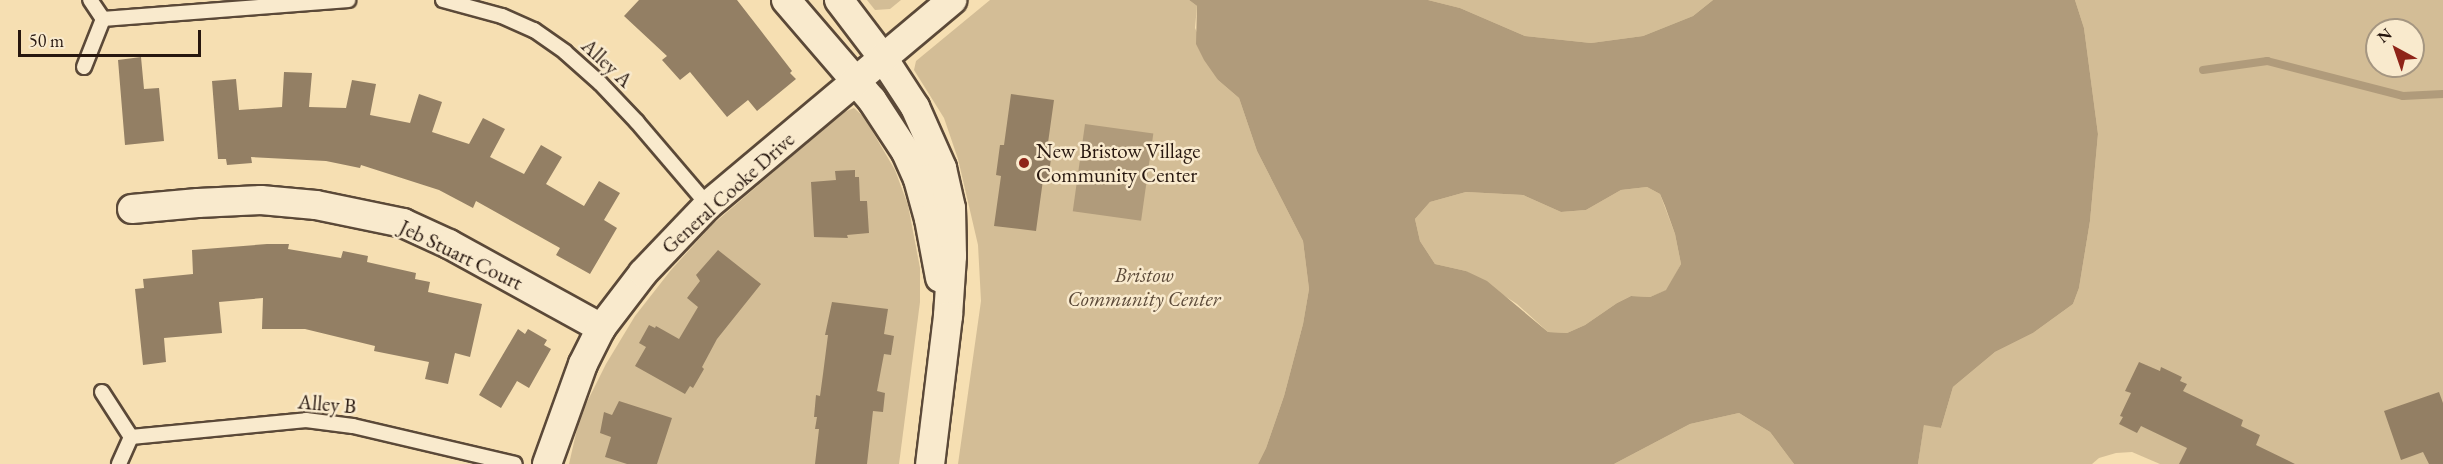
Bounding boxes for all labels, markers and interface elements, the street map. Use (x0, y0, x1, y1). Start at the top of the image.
scale bar (21, 18, 204, 56)
north arrow (2365, 18, 2425, 78)
text: N (2373, 23, 2396, 48)
text: 50 m (29, 29, 64, 52)
street label: Alley A (576, 33, 638, 93)
street label: General Cooke Drive (656, 127, 800, 259)
place label: New Bristow Village Community Center (1036, 138, 1201, 188)
marker: New Bristow Village Community Center (1017, 156, 1031, 170)
street label: Jeb Stuart Court (395, 214, 527, 296)
park label: Bristow Community Center (1067, 262, 1221, 312)
street label: Alley B (297, 389, 357, 419)

